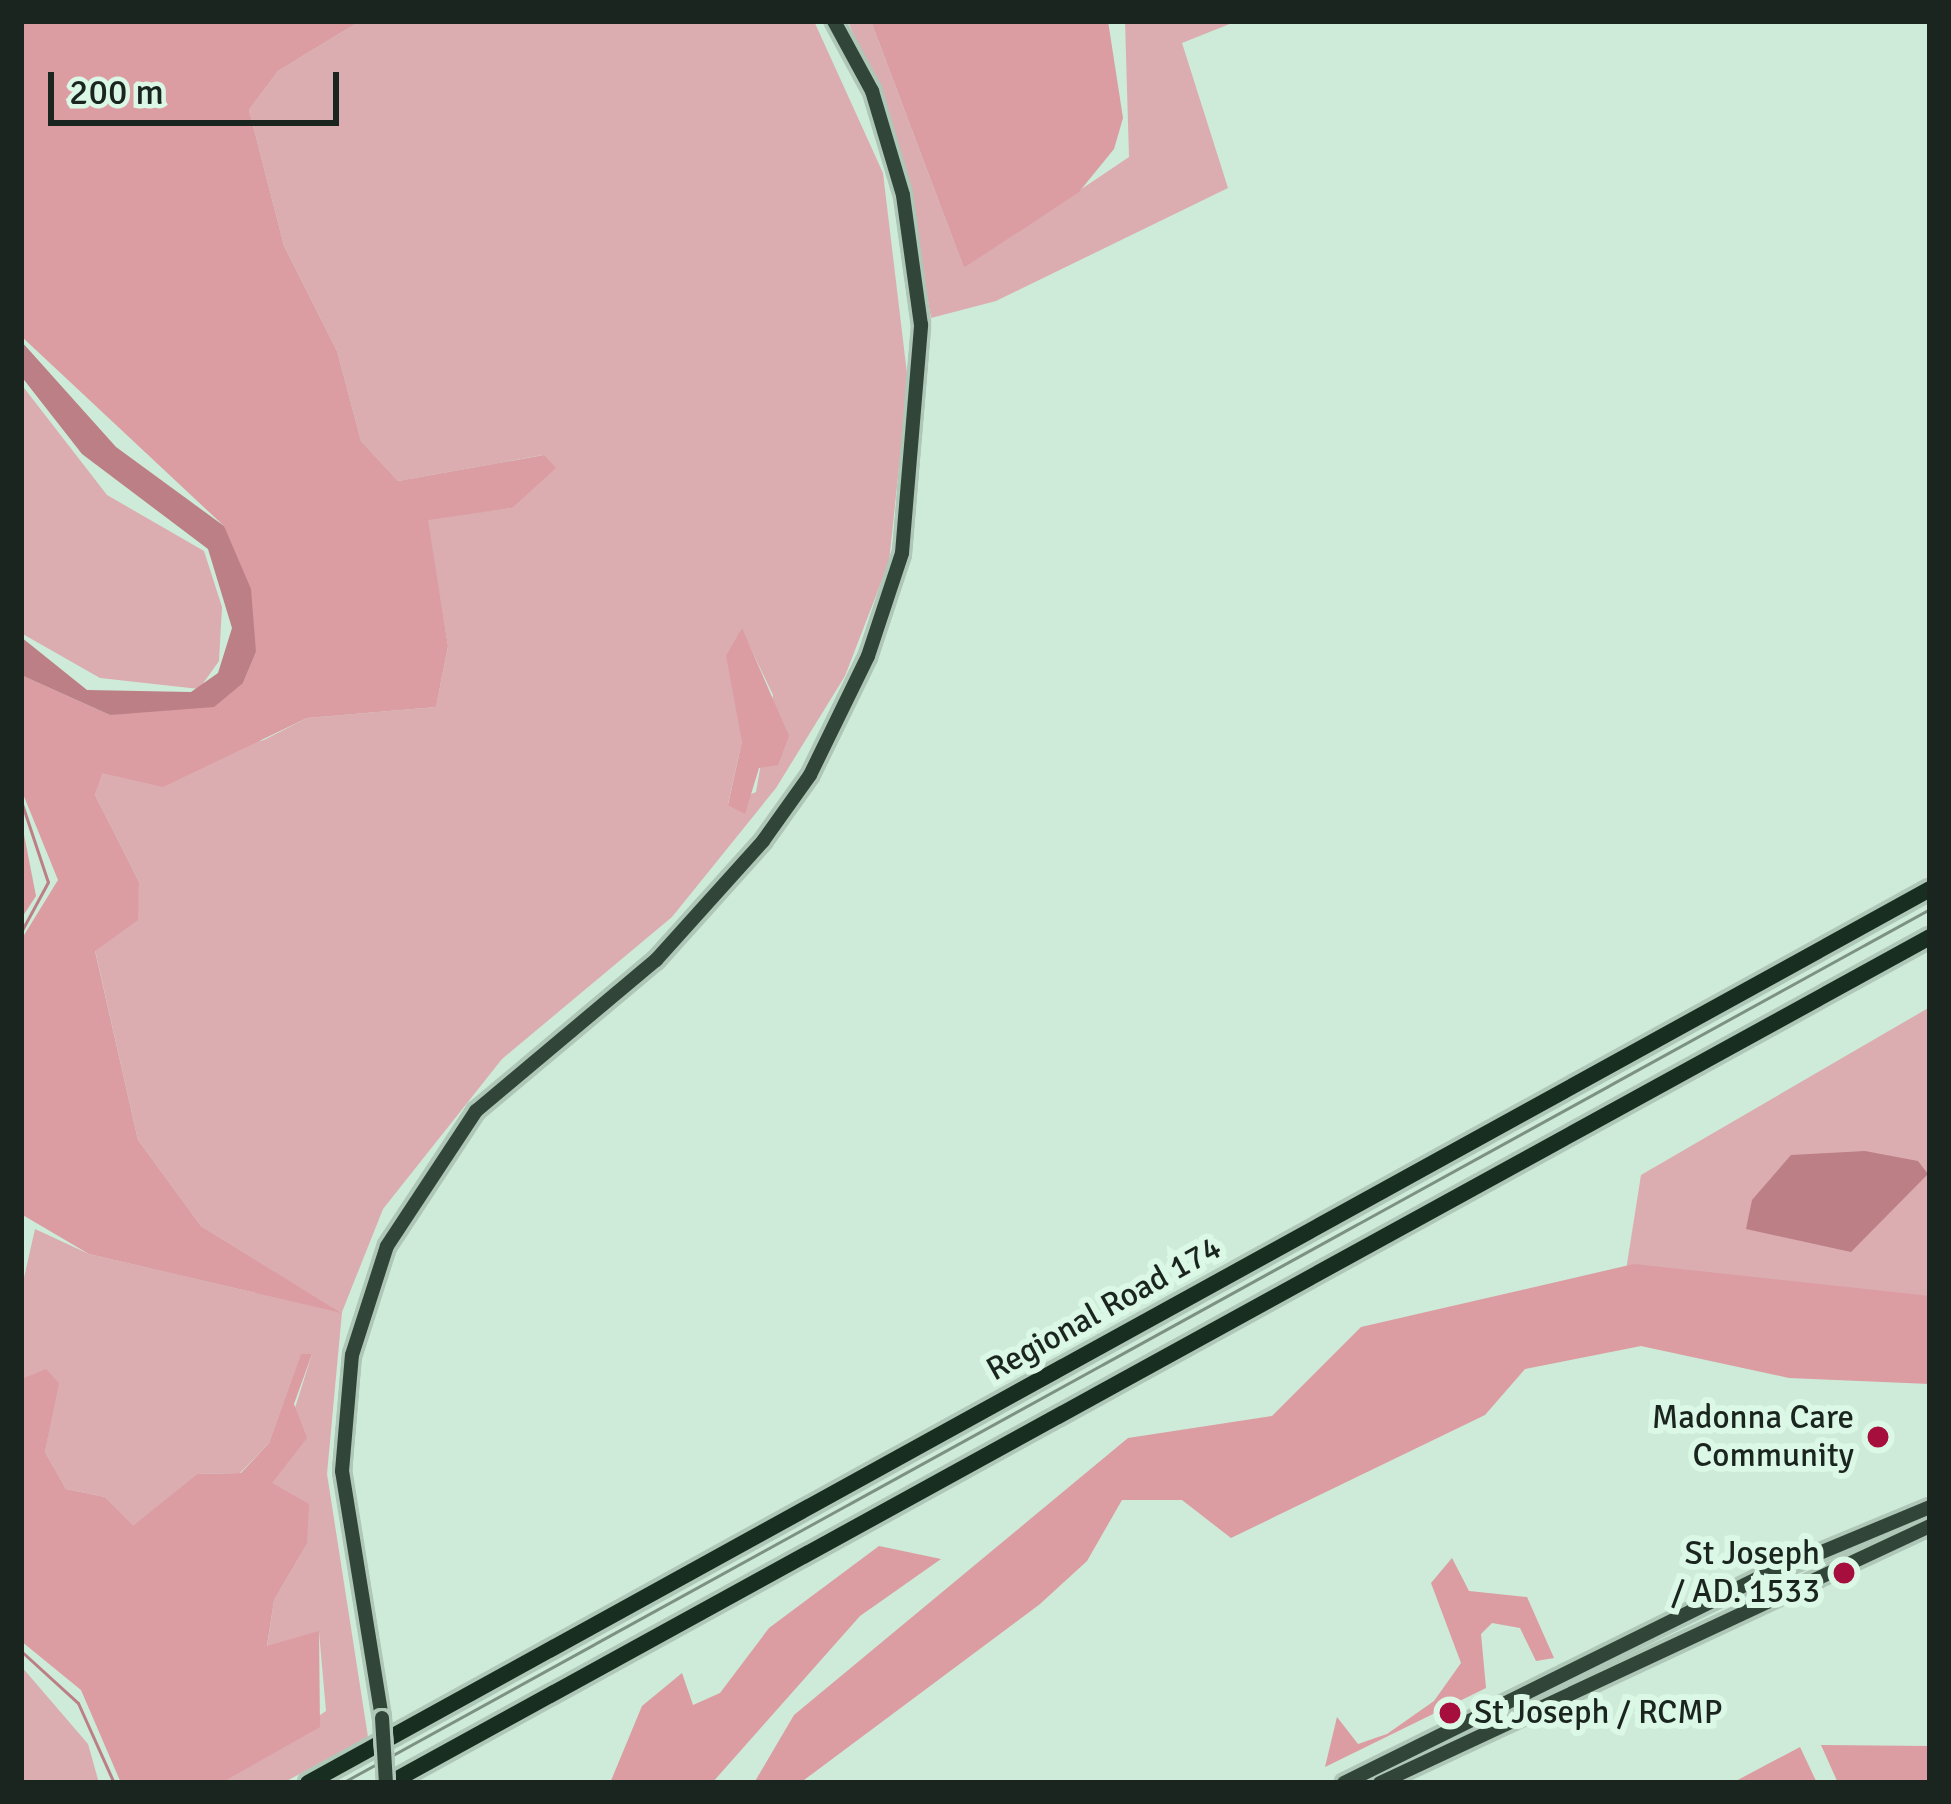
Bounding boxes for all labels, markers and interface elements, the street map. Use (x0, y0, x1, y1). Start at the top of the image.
scale bar (54, 48, 345, 122)
text: 200 m (69, 70, 164, 115)
street label: Regional Road 174 (980, 1228, 1228, 1390)
place label: Madonna Care Community (1652, 1398, 1854, 1476)
marker: Madonna Care Community (1865, 1424, 1891, 1450)
place label: St Joseph / AD. 1533 (1671, 1534, 1820, 1612)
marker: St Joseph / AD. 1533 (1831, 1560, 1857, 1586)
place label: St Joseph / RCMP (1474, 1693, 1723, 1733)
marker: St Joseph / RCMP (1437, 1700, 1463, 1726)

